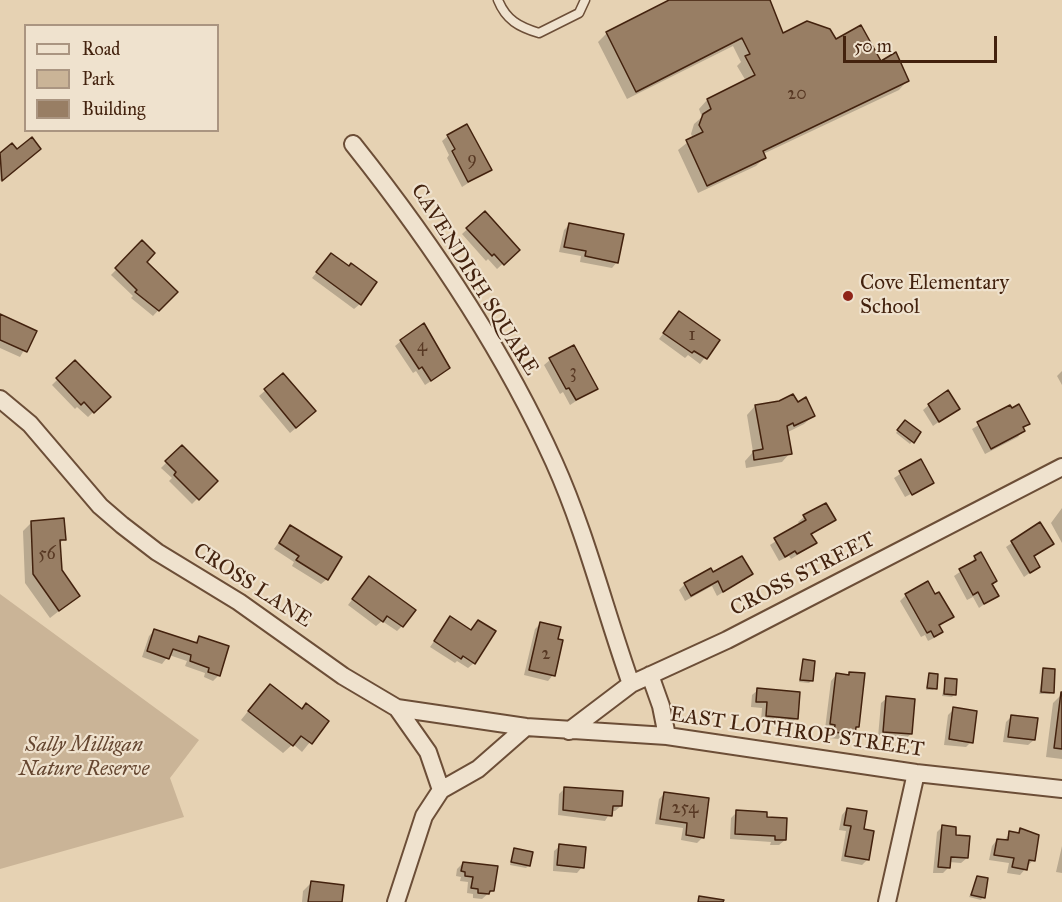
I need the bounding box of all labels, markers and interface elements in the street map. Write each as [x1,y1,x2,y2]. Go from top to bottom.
legend [24,24,219,132]
scale bar [846,24,1000,62]
text: 50 m [854,35,892,57]
text: Road [82,38,120,60]
text: Park [82,68,115,90]
house number: 20 [787,84,807,106]
text: Building [82,98,145,120]
house number: 9 [467,149,477,171]
street label: CAVENDISH SQUARE [405,180,543,380]
place label: Cove Elementary School [860,271,1009,321]
marker: Cove Elementary School [841,289,855,303]
house number: 1 [688,325,696,347]
house number: 4 [417,336,427,358]
house number: 3 [569,362,577,384]
street label: CROSS STREET [726,528,880,622]
street label: CROSS LANE [188,538,316,634]
house number: 56 [38,544,56,566]
house number: 2 [542,644,550,666]
street label: EAST LOTHROP STREET [668,703,926,763]
park label: Sally Milligan Nature Reserve [19,733,149,783]
house number: 254 [672,798,698,820]

